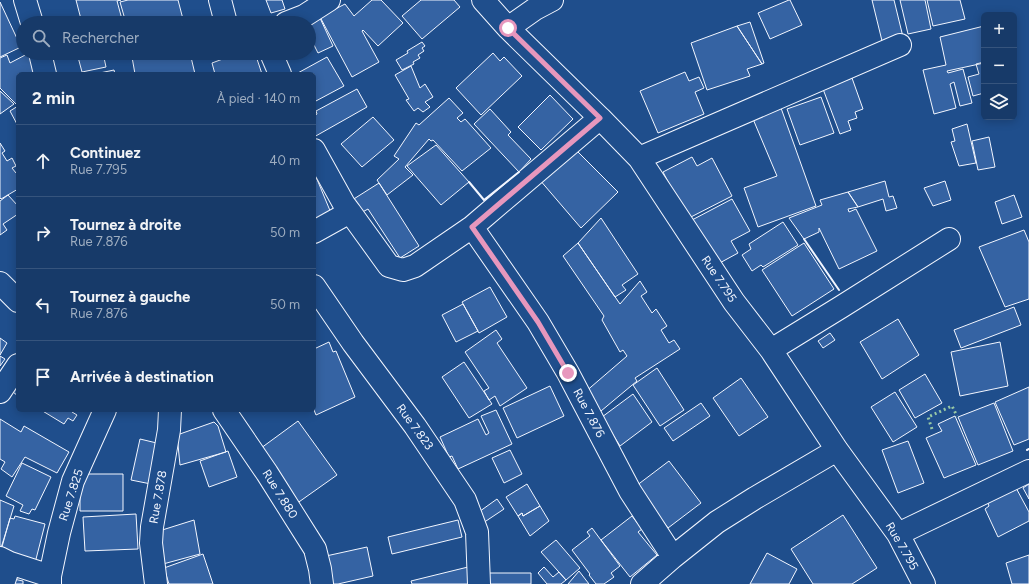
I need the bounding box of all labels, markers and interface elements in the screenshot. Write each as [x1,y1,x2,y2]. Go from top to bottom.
map controls [981,12,1017,120]
button: + [981,12,1017,48]
search box [16,16,316,60]
route start [499,19,517,37]
icon: search [30,27,52,49]
text: Rechercher [62,29,139,47]
button: − [981,48,1017,84]
button: layers [981,84,1017,120]
text: 2 min [32,88,75,108]
text: À pied · 140 m [217,91,300,106]
text: Continuez [70,144,141,162]
icon: ahead [32,150,54,172]
text: 40 m [269,153,300,168]
text: Rue 7.795 [70,162,127,177]
text: Tournez à droite [70,216,181,234]
icon: right [32,222,54,244]
text: 50 m [270,225,300,240]
text: Rue 7.876 [70,234,128,249]
street label: Rue 7.795 [698,253,740,305]
text: Tournez à gauche [70,288,190,306]
icon: left [32,294,54,316]
text: 50 m [270,297,300,312]
text: Rue 7.876 [70,306,128,321]
route end [559,364,577,382]
icon: arrive [32,366,54,388]
text: Arrivée à destination [70,368,214,386]
street label: Rue 7.876 [570,386,608,440]
street label: Rue 7.823 [394,401,436,453]
street label: Rue 7.825 [56,467,86,523]
street label: Rue 7.880 [259,467,301,521]
street label: Rue 7.878 [146,469,170,525]
street label: Rue 7.795 [883,520,921,572]

